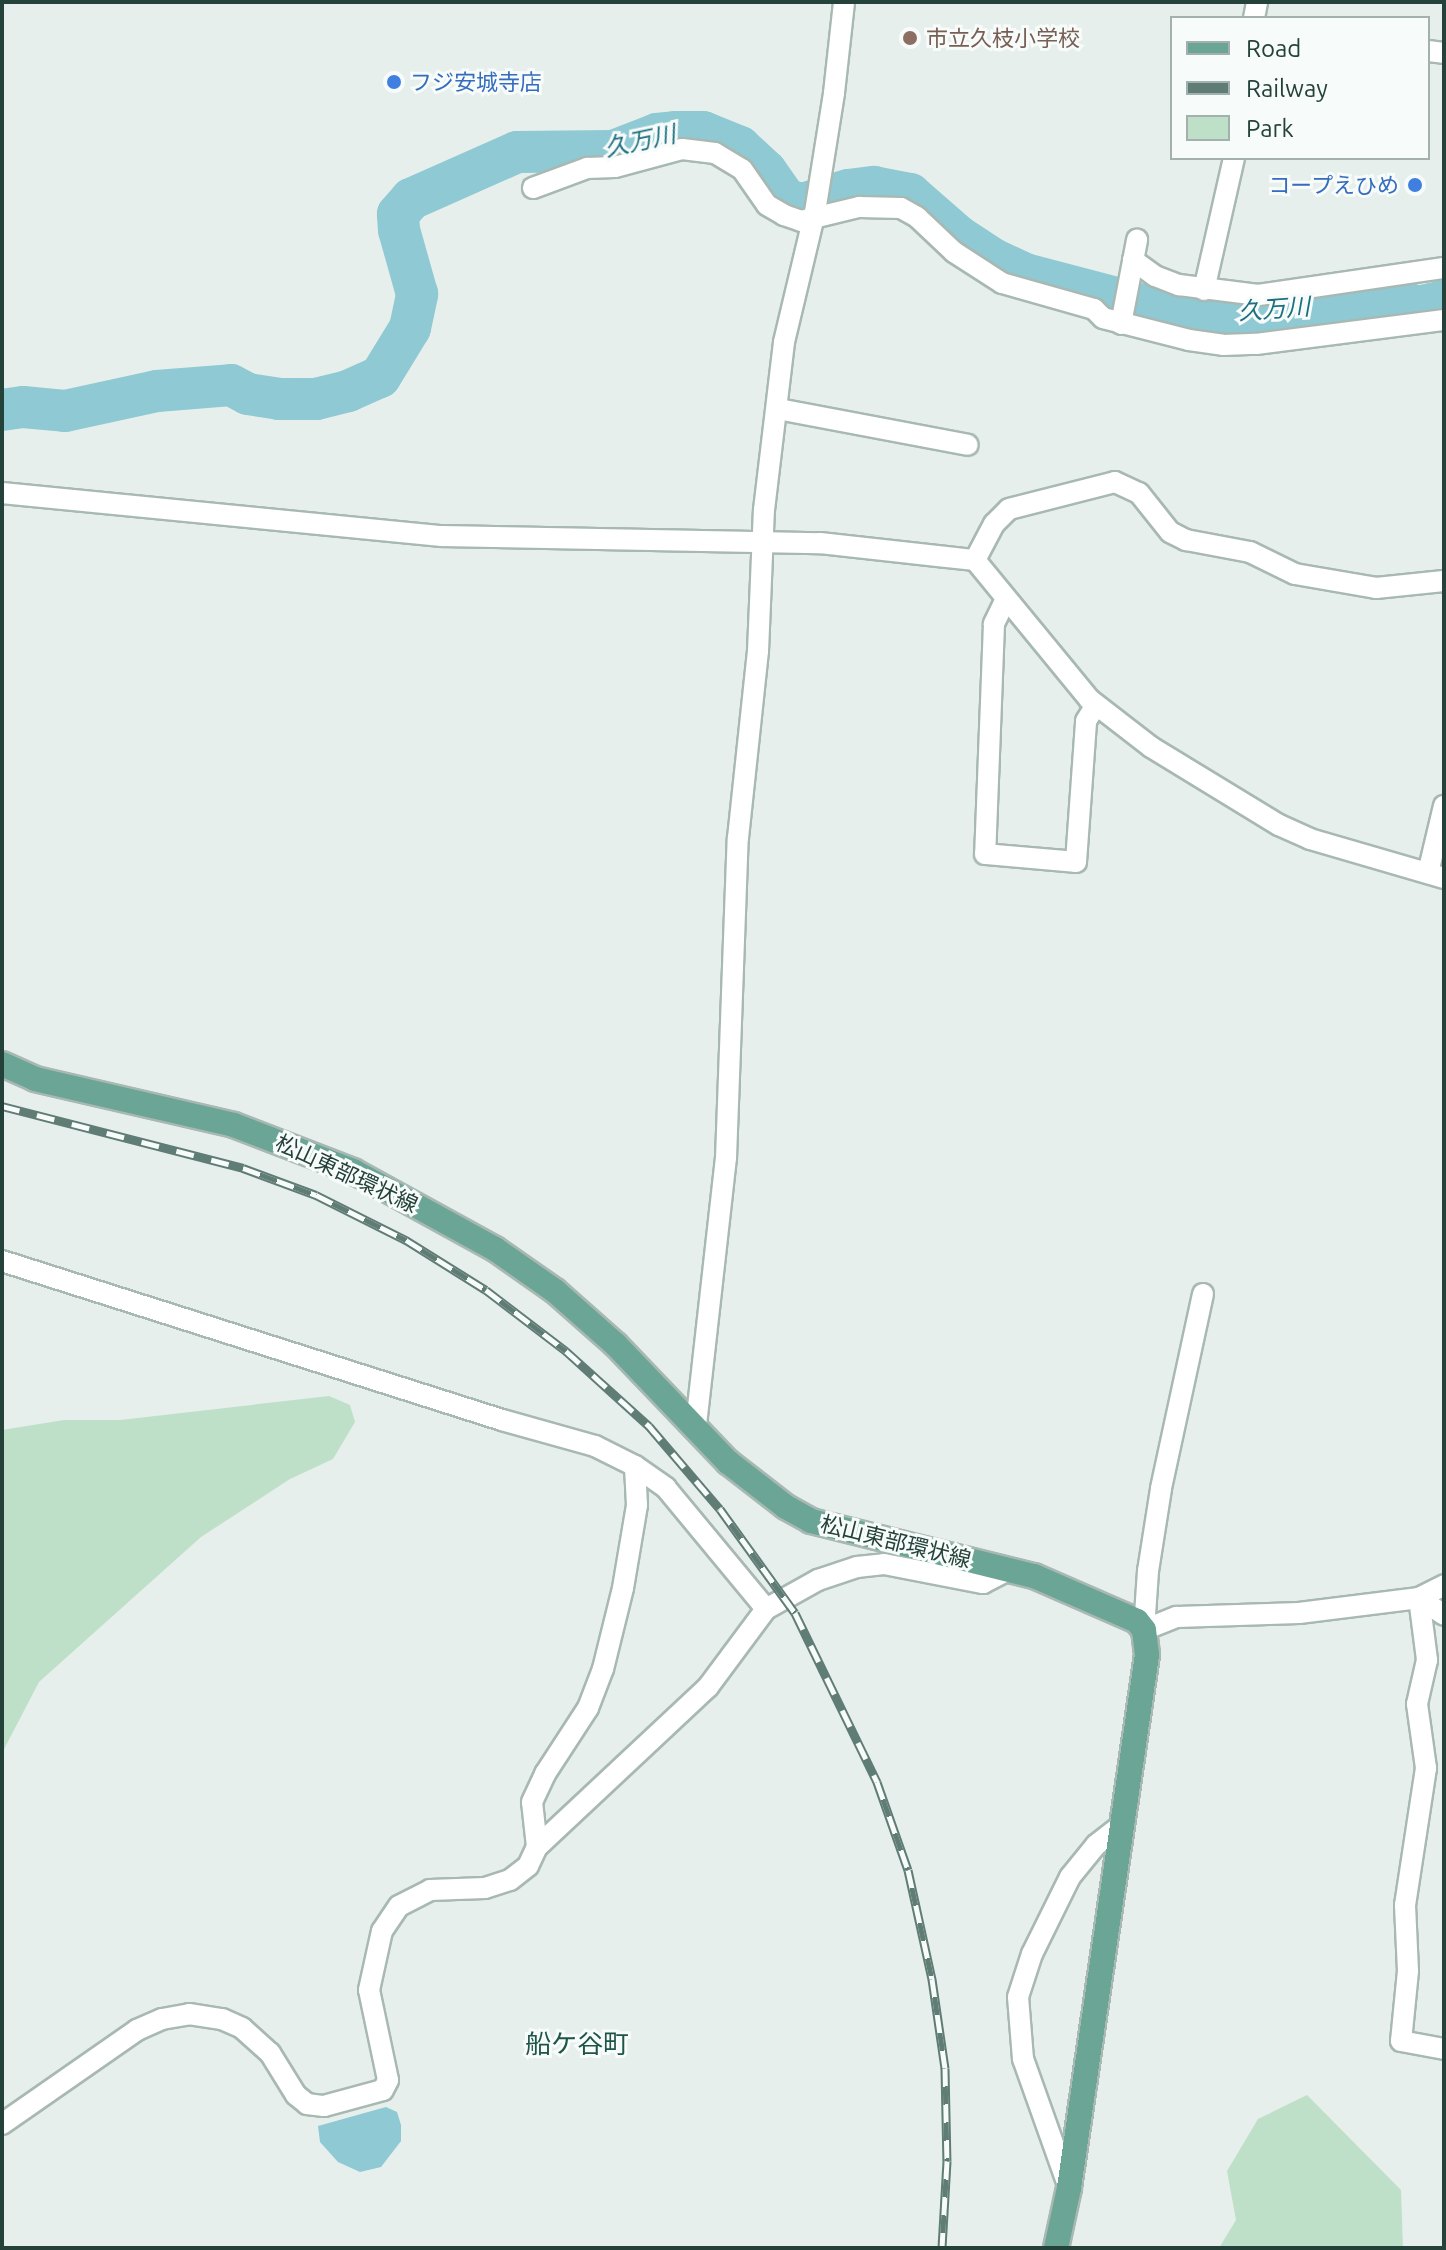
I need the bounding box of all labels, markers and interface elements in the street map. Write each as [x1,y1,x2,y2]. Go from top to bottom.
legend [1170,16,1430,160]
place label: 市立久枝小学校 [926,25,1080,51]
marker: 市立久枝小学校 [901,29,919,47]
text: Road [1246,35,1301,62]
place label: フジ安城寺店 [410,69,542,95]
marker: フジ安城寺店 [385,73,403,91]
text: Railway [1246,75,1328,102]
text: Park [1246,115,1294,142]
water label: 久万川 [602,119,678,163]
place label: コープえひめ [1267,172,1399,198]
marker: コープえひめ [1406,176,1424,194]
water label: 久万川 [1237,292,1311,326]
street label: 松山東部環状線 [272,1128,422,1218]
street label: 松山東部環状線 [818,1510,974,1572]
district label: 船ケ谷町 [525,2028,629,2060]

